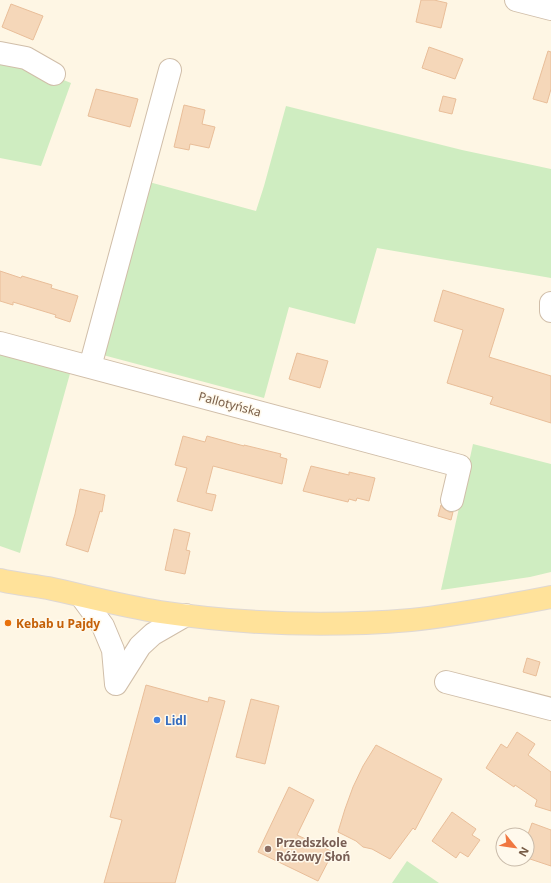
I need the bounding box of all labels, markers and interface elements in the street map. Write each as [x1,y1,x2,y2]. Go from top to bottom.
street label: Pallotyńska [197,387,263,421]
place label: Kebab u Pajdy [16,615,100,632]
marker: Kebab u Pajdy [3,618,13,628]
place label: Lidl [165,712,186,729]
marker: Lidl [152,715,162,725]
north arrow [495,827,535,867]
place label: Przedszkole Różowy Słoń [276,834,350,865]
marker: Przedszkole Różowy Słoń [263,844,273,854]
text: N [515,845,533,860]

